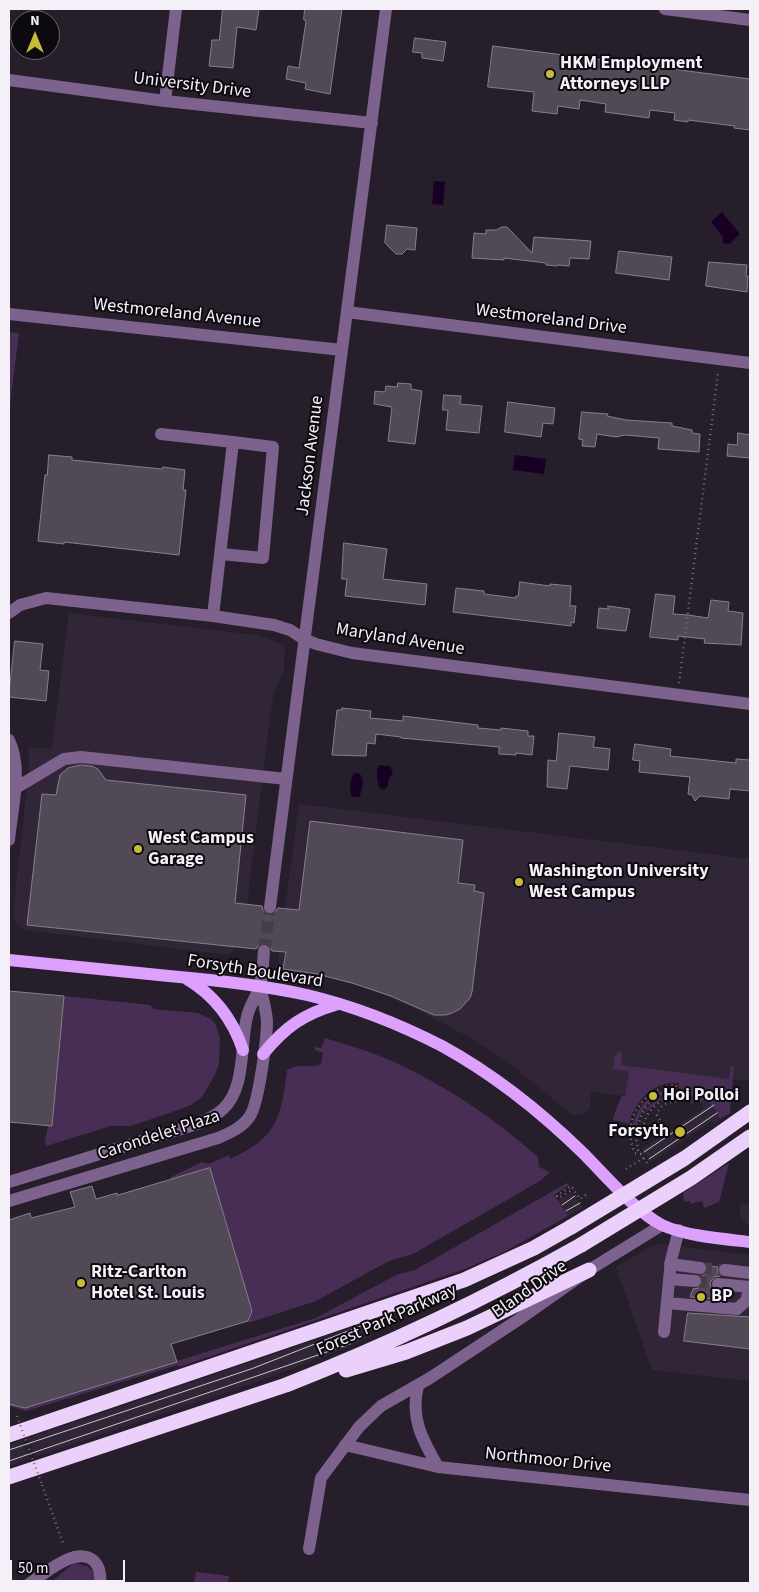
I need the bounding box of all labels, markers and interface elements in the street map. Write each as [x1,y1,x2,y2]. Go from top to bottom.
north arrow [10,10,60,60]
text: N [30,11,40,31]
place label: HKM Employment Attorneys LLP [560,53,702,96]
street label: University Drive [132,68,252,104]
marker: HKM Employment Attorneys LLP [544,68,556,80]
street label: Westmoreland Avenue [92,294,262,334]
street label: Westmoreland Drive [474,300,628,340]
street label: Jackson Avenue [293,395,329,517]
street label: Maryland Avenue [334,619,466,661]
place label: West Campus Garage [148,828,254,871]
marker: West Campus Garage [132,843,144,855]
place label: Washington University West Campus [529,861,709,904]
marker: Washington University West Campus [513,876,525,888]
street label: Forsyth Boulevard [186,951,324,993]
place label: Hoi Polloi [663,1085,739,1107]
marker: Hoi Polloi [647,1090,659,1102]
street label: Carondelet Plaza [95,1106,223,1166]
place label: Forsyth [608,1121,669,1143]
marker: Forsyth [673,1125,687,1139]
street label: Bland Drive [488,1256,572,1324]
place label: Ritz-Carlton Hotel St. Louis [91,1262,205,1304]
marker: Ritz-Carlton Hotel St. Louis [75,1277,87,1289]
street label: Forest Park Parkway [313,1280,461,1362]
place label: BP [711,1286,733,1308]
marker: BP [695,1291,707,1303]
street label: Northmoor Drive [484,1444,612,1478]
scale bar [12,1550,128,1582]
text: 50 m [18,1558,48,1579]

